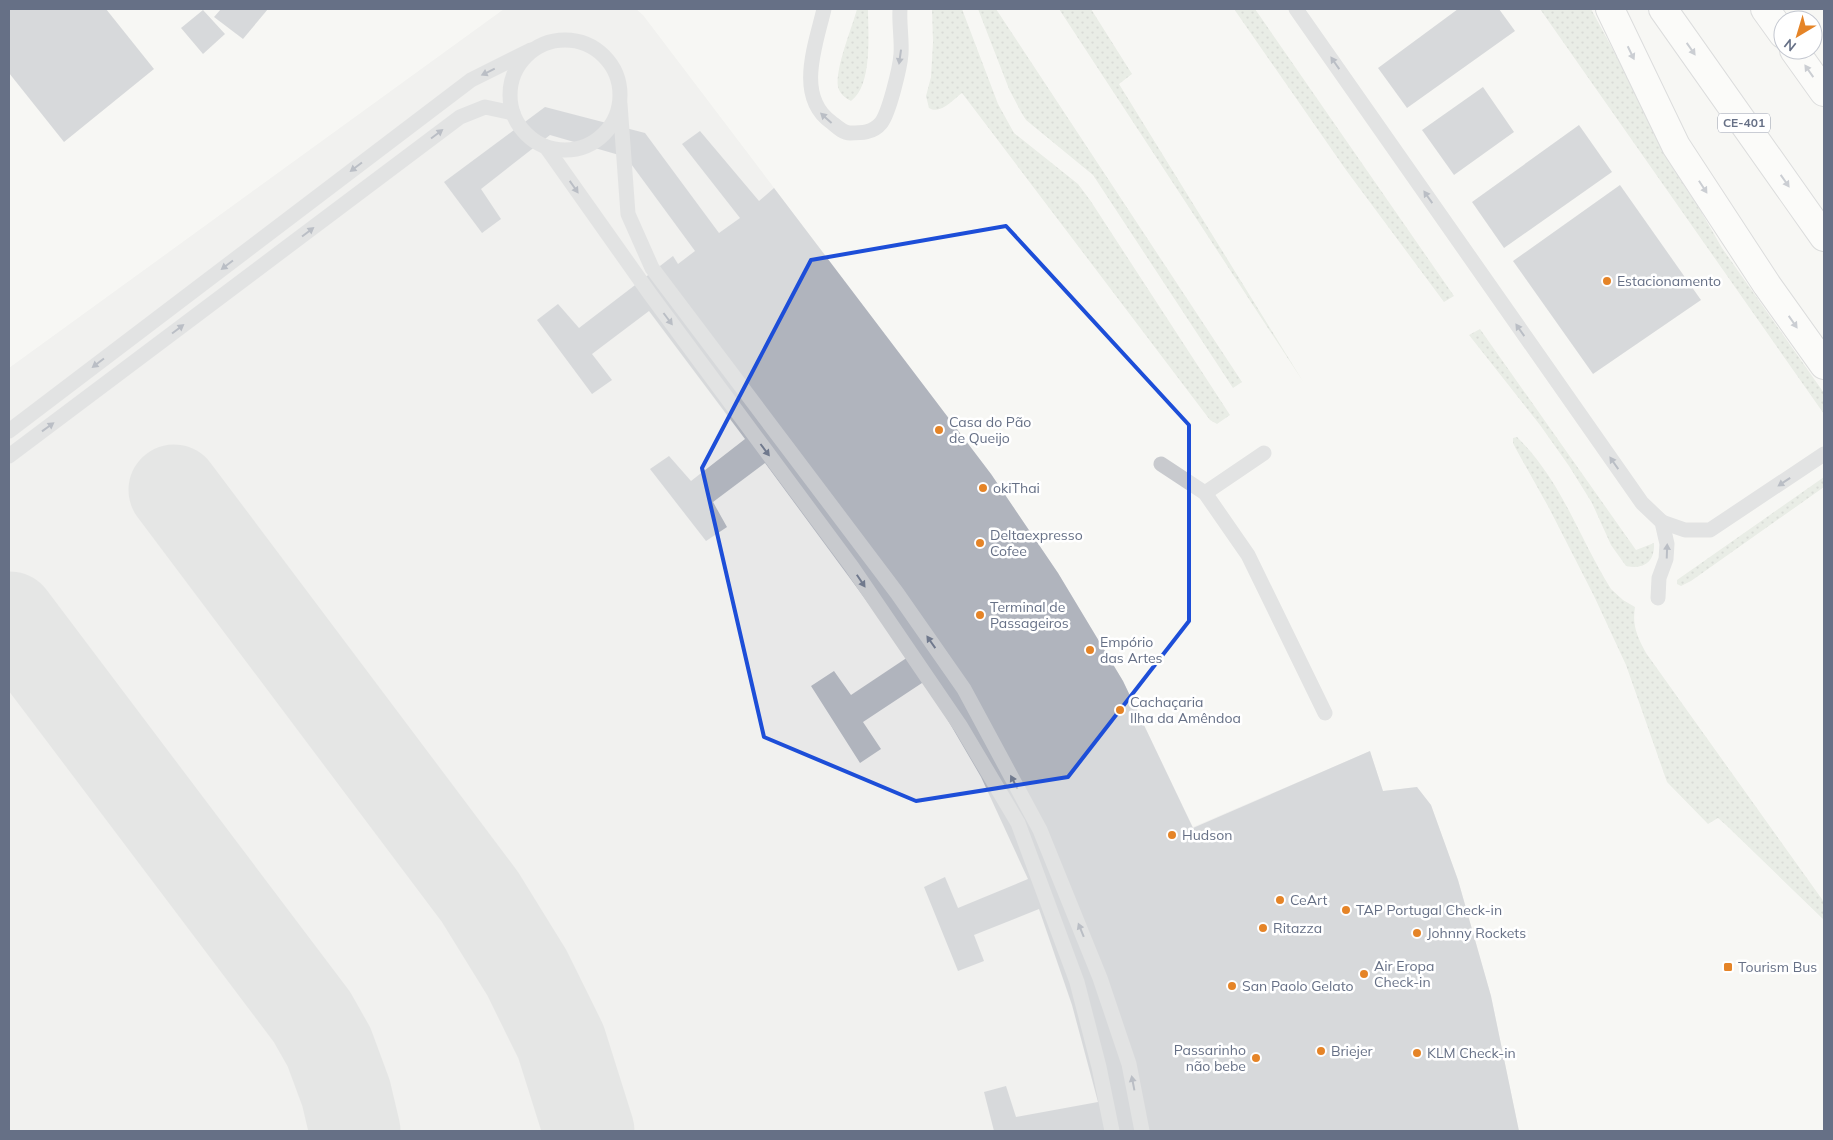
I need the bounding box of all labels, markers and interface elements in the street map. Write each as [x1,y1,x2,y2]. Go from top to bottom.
north arrow [1773,10,1823,60]
text: N [1780,35,1800,56]
one-way arrow [1686,42,1696,55]
one-way arrow [1628,46,1636,60]
one-way arrow [895,50,903,66]
one-way arrow [1330,57,1340,70]
one-way arrow [1804,64,1814,78]
one-way arrow [481,68,495,76]
one-way arrow [820,112,833,123]
road number: CE-401 [1718,114,1770,132]
one-way arrow [430,128,443,139]
one-way arrow [349,162,363,172]
one-way arrow [1780,174,1790,188]
one-way arrow [569,180,579,194]
one-way arrow [1698,180,1708,193]
one-way arrow [1423,190,1433,203]
one-way arrow [301,226,314,237]
one-way arrow [220,260,234,270]
place label: Estacionamento [1617,272,1721,290]
marker: Estacionamento [1601,275,1613,287]
one-way arrow [663,312,674,325]
one-way arrow [1788,315,1798,328]
one-way arrow [1515,323,1525,337]
one-way arrow [171,324,184,335]
one-way arrow [92,358,105,369]
place label: Casa do Pão de Queijo [949,413,1031,447]
one-way arrow [41,422,55,432]
marker: Casa do Pão de Queijo [933,424,945,436]
one-way arrow [760,443,770,457]
one-way arrow [1609,456,1619,470]
one-way arrow [1777,477,1791,487]
place label: okiThai [993,479,1040,497]
marker: okiThai [977,482,989,494]
place label: Deltaexpresso Cofee [990,526,1083,560]
marker: Deltaexpresso Cofee [974,537,986,549]
one-way arrow [1663,542,1671,558]
one-way arrow [856,574,866,587]
place label: Terminal de Passageiros [990,598,1069,632]
marker: Terminal de Passageiros [974,609,986,621]
place label: Empório das Artes [1100,633,1163,667]
one-way arrow [926,635,936,649]
marker: Empório das Artes [1084,644,1096,656]
place label: Cachaçaria Ilha da Amêndoa [1130,693,1241,727]
marker: Cachaçaria Ilha da Amêndoa [1114,704,1126,716]
one-way arrow [1010,775,1018,789]
place label: Hudson [1182,826,1232,844]
marker: Hudson [1166,829,1178,841]
place label: CeArt [1290,891,1327,909]
marker: CeArt [1274,894,1286,906]
place label: TAP Portugal Check-in [1356,901,1502,919]
marker: TAP Portugal Check-in [1340,904,1352,916]
place label: Ritazza [1273,919,1322,937]
marker: Ritazza [1257,922,1269,934]
one-way arrow [1076,923,1084,937]
place label: Johnny Rockets [1427,924,1526,942]
marker: Johnny Rockets [1411,927,1423,939]
place label: Air Eropa Check-in [1374,957,1434,991]
place label: Tourism Bus [1738,958,1817,976]
marker: Tourism Bus [1722,961,1734,973]
marker: Air Eropa Check-in [1358,968,1370,980]
place label: San Paolo Gelato [1242,977,1354,995]
marker: San Paolo Gelato [1226,980,1238,992]
place label: Passarinho não bebe [1174,1041,1246,1075]
place label: Briejer [1331,1042,1373,1060]
place label: KLM Check-in [1427,1044,1516,1062]
marker: Briejer [1315,1045,1327,1057]
marker: KLM Check-in [1411,1047,1423,1059]
marker: Passarinho não bebe [1250,1052,1262,1064]
one-way arrow [1128,1075,1136,1091]

